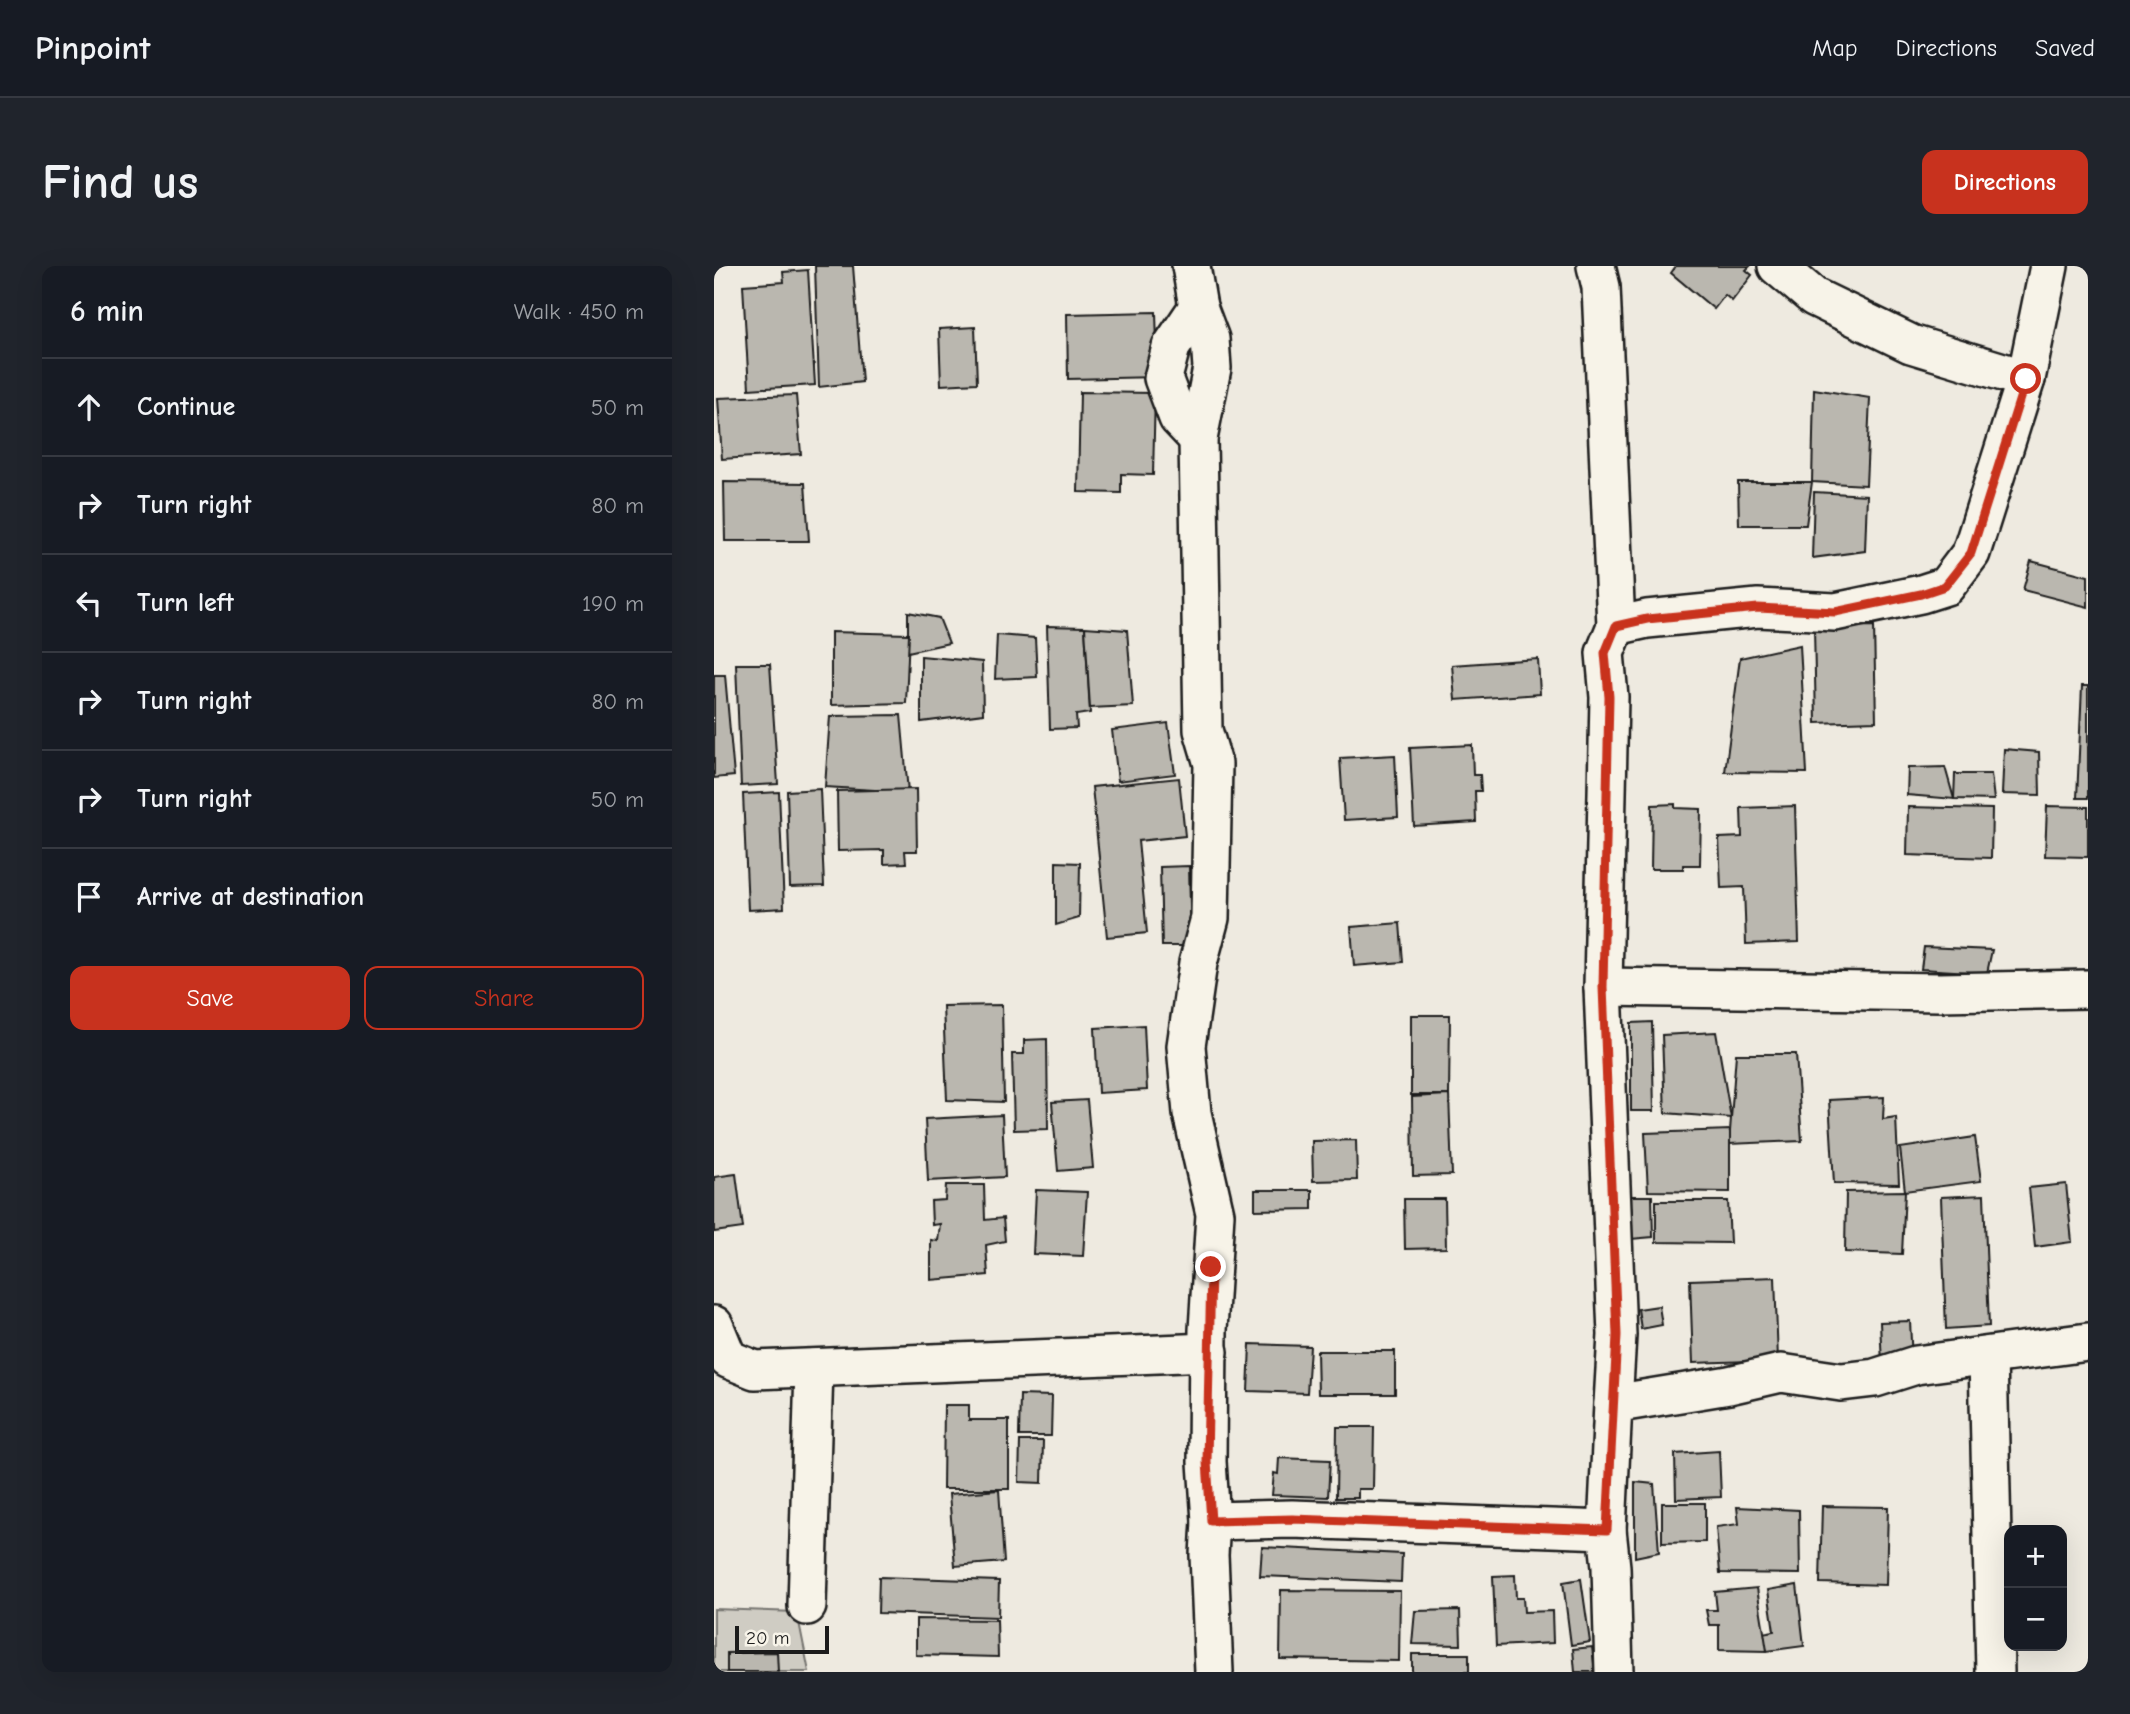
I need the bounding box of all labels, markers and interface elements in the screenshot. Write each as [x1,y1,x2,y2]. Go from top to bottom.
text: Pinpoint [35,29,150,67]
text: Map [1812,34,1858,62]
text: Directions [1896,34,1997,62]
text: Saved [2035,34,2095,62]
button: Directions [1922,150,2088,214]
text: Find us [42,154,198,210]
text: 6 min [70,294,144,329]
text: Walk · 450 m [514,298,644,325]
route start [2010,363,2041,394]
icon: ahead [70,388,108,426]
text: Continue [137,392,235,422]
text: 50 m [591,394,644,421]
icon: right [70,486,108,524]
text: Turn right [137,490,251,520]
text: 80 m [591,492,644,519]
icon: left [70,584,108,622]
text: Turn left [137,588,234,618]
text: 190 m [582,590,644,617]
icon: right [70,682,108,720]
text: Turn right [137,686,251,716]
text: 80 m [591,688,644,715]
icon: right [70,780,108,818]
text: Turn right [137,784,251,814]
text: 50 m [591,786,644,813]
icon: arrive [70,878,108,916]
text: Arrive at destination [137,882,364,912]
button: Save [70,966,350,1030]
button: Share [364,966,644,1030]
route end [1195,1251,1226,1282]
map controls [2004,1525,2067,1651]
button: + [2004,1525,2067,1588]
button: − [2004,1588,2067,1651]
scale bar [735,1623,830,1655]
text: 20 m [746,1627,790,1649]

